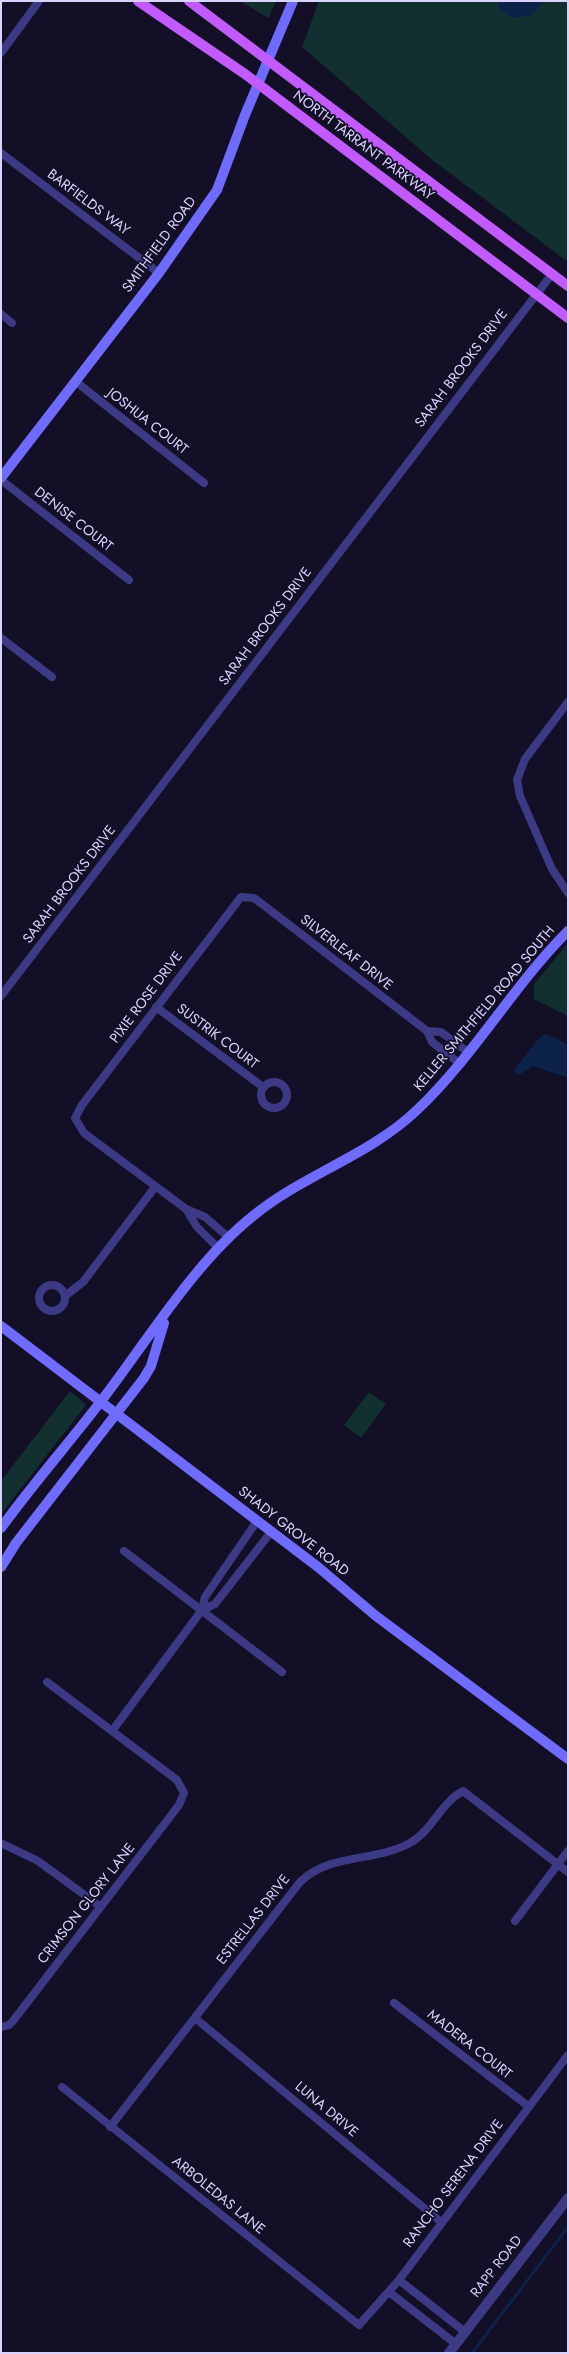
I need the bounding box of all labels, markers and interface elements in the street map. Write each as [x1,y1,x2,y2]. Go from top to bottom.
street label: NORTH TARRANT PARKWAY [289,88,437,204]
street label: BARFIELDS WAY [43,166,133,240]
street label: SMITHFIELD ROAD [120,194,200,296]
street label: SARAH BROOKS DRIVE [412,307,512,431]
street label: JOSHUA COURT [103,385,191,459]
street label: DENISE COURT [30,484,116,556]
street label: SARAH BROOKS DRIVE [216,565,316,689]
street label: SARAH BROOKS DRIVE [20,823,120,947]
street label: SILVERLEAF DRIVE [296,912,396,994]
street label: KELLER SMITHFIELD ROAD SOUTH [411,923,559,1095]
street label: PIXIE ROSE DRIVE [107,949,187,1047]
street label: SUSTRIK COURT [173,1001,261,1073]
street label: SHADY GROVE ROAD [234,1484,352,1580]
street label: CRIMSON GLORY LANE [35,1840,139,1968]
street label: ESTRELLAS DRIVE [214,1872,294,1968]
street label: MADERA COURT [423,2007,515,2083]
street label: LUNA DRIVE [291,2079,361,2141]
street label: RANCHO SERENA DRIVE [400,2117,508,2251]
street label: ARBOLEDAS LANE [168,2153,268,2239]
street label: RAPP ROAD [468,2233,526,2301]

